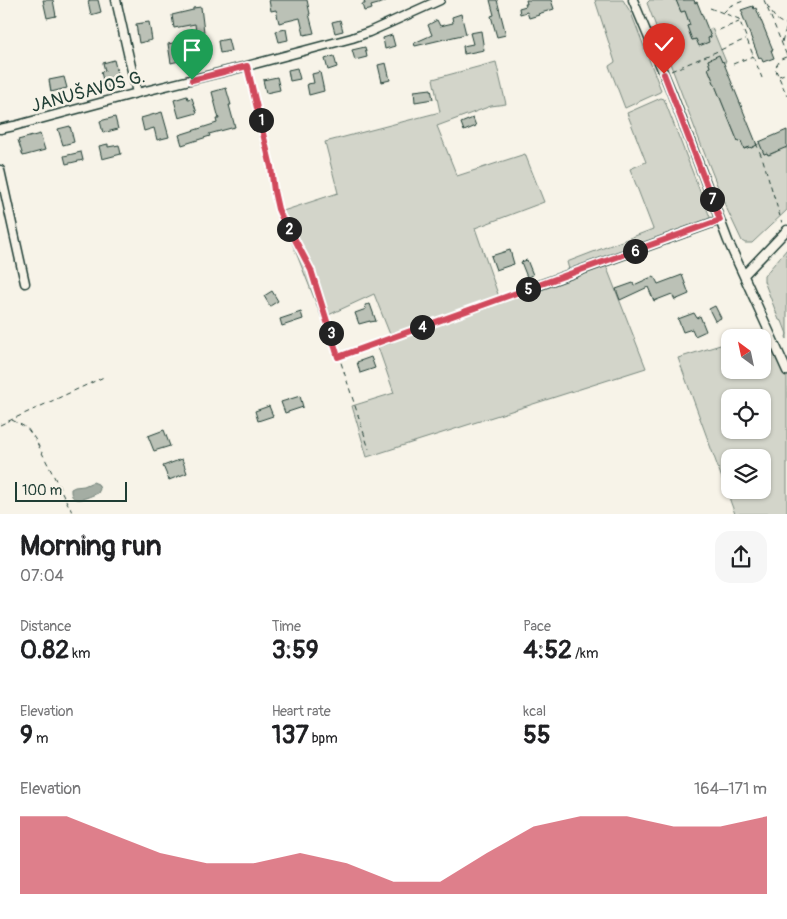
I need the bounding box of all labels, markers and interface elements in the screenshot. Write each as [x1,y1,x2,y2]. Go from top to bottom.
pin [643,23,685,74]
pin [171,29,213,80]
icon: check [650,30,678,58]
icon: arrive [178,36,206,64]
street label: JANUŠAVOS G. [28,64,148,118]
pin: 1 [248,108,274,132]
text: 1 [259,112,264,129]
pin: 7 [700,186,724,212]
text: 7 [709,191,716,208]
pin: 2 [276,216,302,242]
text: 2 [286,221,293,238]
pin: 6 [622,238,648,264]
text: 6 [631,243,640,260]
pin: 5 [516,276,540,302]
text: 5 [525,281,532,298]
pin: 4 [410,314,434,340]
text: 4 [418,319,427,336]
pin: 3 [318,320,344,346]
text: 3 [328,325,335,342]
north arrow [721,329,771,379]
map controls [721,329,771,499]
button: locate [721,389,771,439]
button: layers [721,449,771,499]
scale bar [15,479,128,502]
text: 100 m [22,482,62,499]
text: Morning run [20,529,162,564]
button: share [715,531,767,583]
text: 07:04 [20,566,64,586]
text: Distance [20,618,71,635]
text: Time [272,618,301,635]
text: Pace [523,618,551,635]
text: 0.82 [20,635,69,666]
text: 3:59 [272,635,319,666]
text: 4:52 [523,635,572,666]
text: km [69,645,90,662]
text: /km [572,645,598,662]
text: Elevation [20,703,73,720]
text: Heart rate [272,703,331,720]
text: kcal [523,703,546,720]
text: 9 [20,720,33,751]
text: 137 [272,720,309,751]
text: 55 [523,720,550,751]
text: m [33,730,48,747]
text: bpm [309,730,338,747]
text: Elevation [20,779,81,799]
text: 164–171 m [694,779,767,799]

